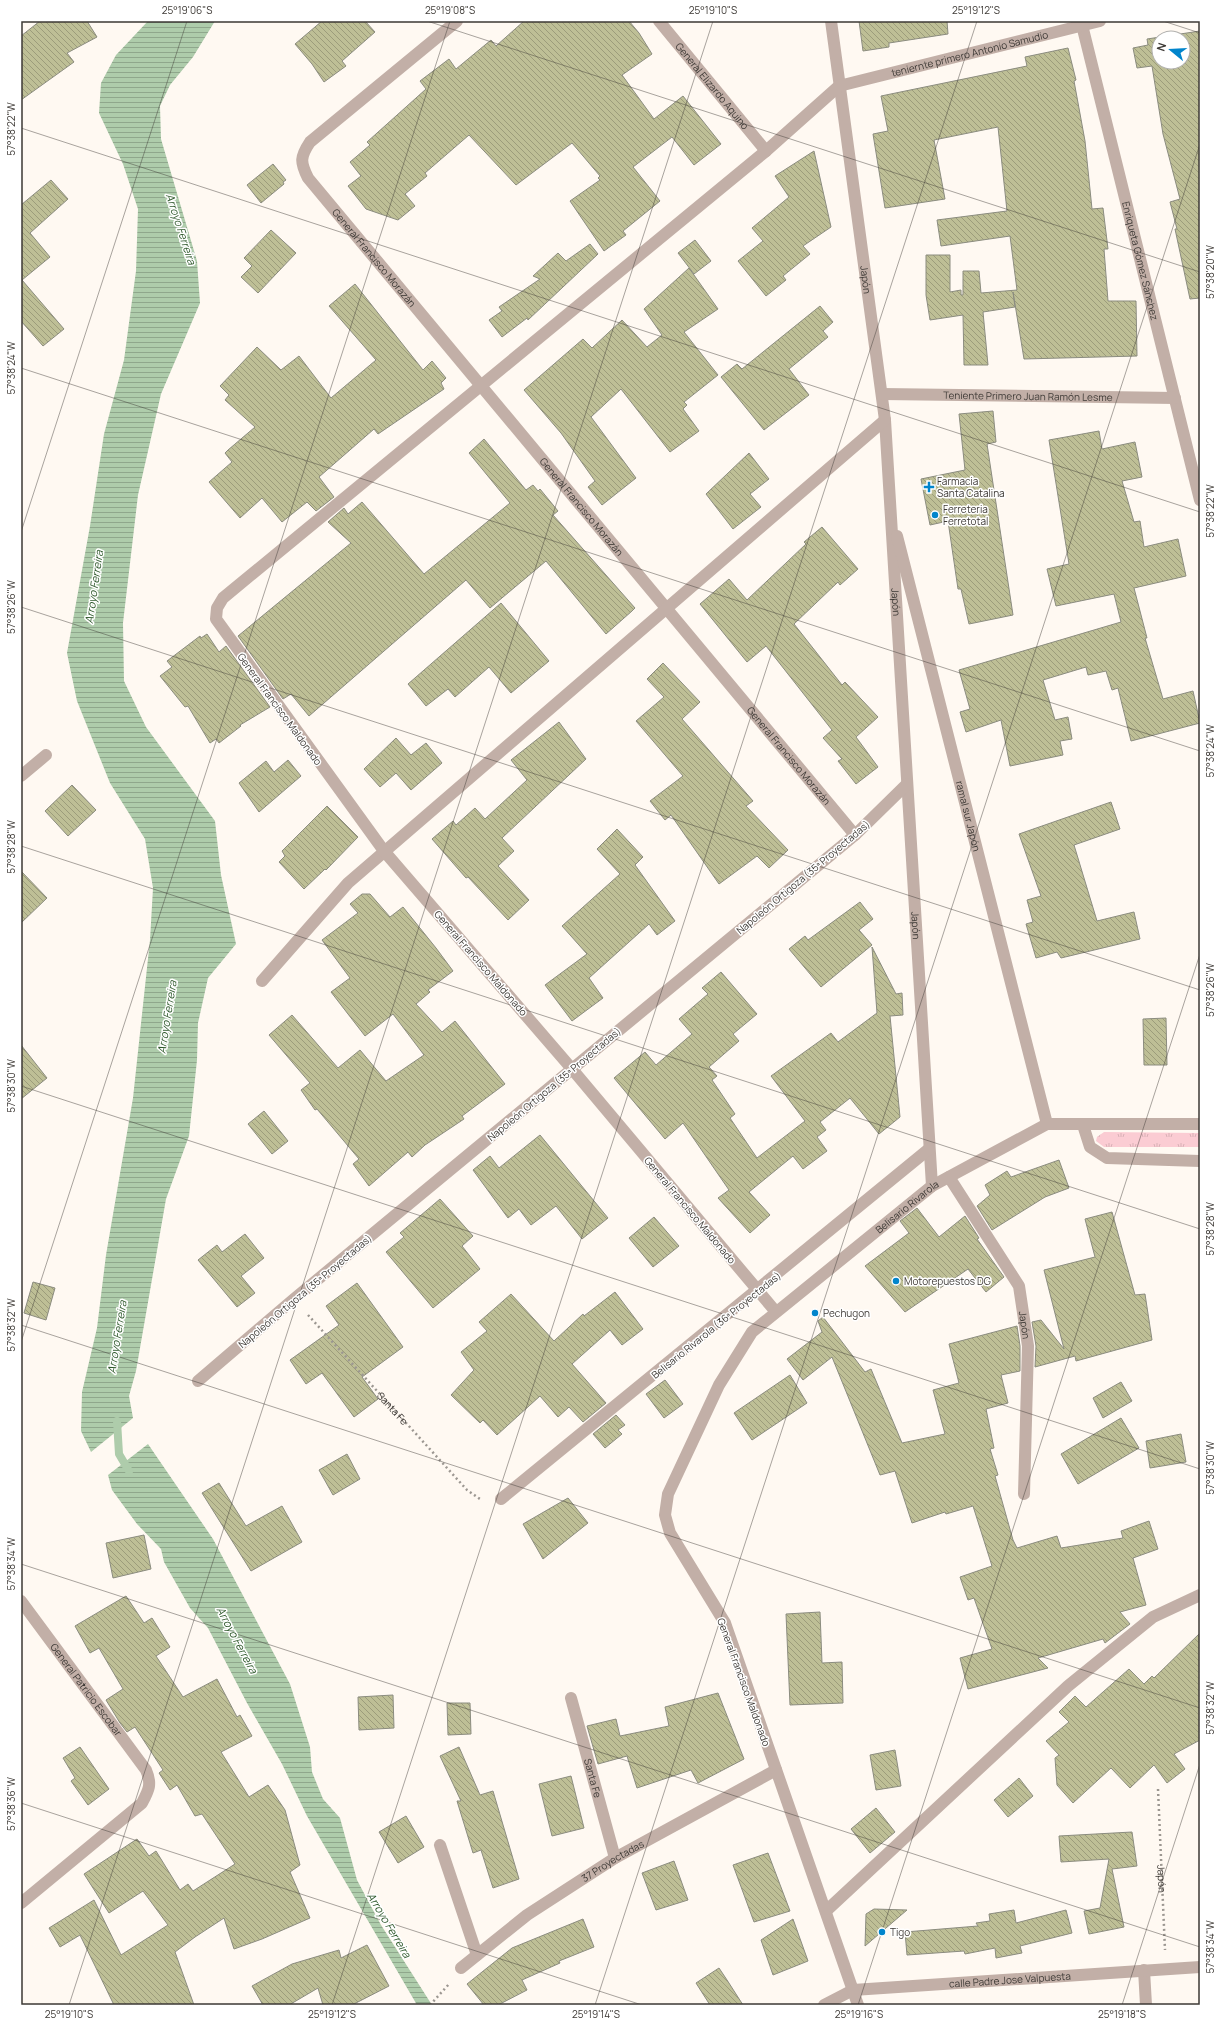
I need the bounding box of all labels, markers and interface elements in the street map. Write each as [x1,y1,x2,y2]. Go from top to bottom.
text: 25°19'06"S [162,3,212,17]
text: 25°19'08"S [425,3,475,17]
text: 25°19'10"S [689,3,737,17]
text: 25°19'12"S [952,3,1000,17]
street label: teniernte primero Antonio Samudio [890,27,1050,80]
north arrow [1151,30,1191,70]
street label: General Elizardo Aquino [672,39,752,132]
text: N [1153,41,1169,53]
text: 57°38'22"W [4,102,18,156]
water label: Arroyo Ferreira [163,191,200,267]
street label: Enriqueta Gómez Sánchez [1119,200,1162,322]
street label: General Francisco Morazán [329,206,419,310]
text: 57°38'20"W [1203,244,1217,299]
street label: Japón [857,265,875,295]
text: 57°38'24"W [4,341,18,395]
street label: Teniente Primero Juan Ramón Lesme [943,388,1113,404]
street label: General Francisco Morazán [537,455,627,559]
place label: Farmacia Santa Catalina [937,474,1005,500]
marker: Farmacia Santa Catalina [924,482,934,492]
text: 57°38'22"W [1203,484,1217,538]
place label: Ferreteria Ferretotal [943,502,988,528]
marker: Ferreteria Ferretotal [930,510,940,520]
water label: Arroyo Ferreira [81,548,106,625]
text: 57°38'26"W [4,579,18,634]
street label: Japón [888,588,904,616]
street label: General Francisco Maldonado [235,650,326,768]
street label: General Francisco Morazán [744,704,834,808]
text: 57°38'24"W [1203,724,1217,778]
street label: ramal sur Japón [953,779,984,853]
street label: Napoleón Ortigoza (35ª Proyectadas) [733,817,873,937]
text: 57°38'28"W [4,820,18,874]
street label: General Francisco Maldonado [431,907,531,1019]
street label: Japón [908,911,924,940]
text: 57°38'26"W [1203,962,1217,1017]
water label: Arroyo Ferreira [153,978,180,1055]
street label: Napoleón Ortigoza (35ª Proyectadas) [484,1024,624,1144]
text: 57°38'30"W [4,1059,18,1113]
street label: General Francisco Maldonado [641,1154,739,1266]
street label: Belisario Rivarola [872,1177,941,1236]
text: 57°38'28"W [1203,1202,1217,1256]
street label: Napoleón Ortigoza (35ª Proyectadas) [235,1231,375,1351]
street label: Belisario Rivarola (36ª Proyectadas) [648,1268,784,1382]
place label: Motorepuestos DG [904,1274,991,1288]
marker: Motorepuestos DG [891,1276,901,1286]
text: 57°38'32"W [4,1298,18,1352]
water label: Arroyo Ferreira [103,1298,130,1375]
place label: Pechugon [823,1306,870,1320]
marker: Pechugon [810,1308,820,1318]
street label: Japón [1016,1310,1034,1340]
street label: Santa Fe [374,1389,411,1428]
text: 57°38'30"W [1203,1441,1217,1495]
text: 57°38'34"W [4,1537,18,1591]
water label: Arroyo Ferreira [213,1604,262,1677]
street label: General Francisco Maldonado [714,1616,774,1748]
street label: General Patricio Escobar [47,1640,126,1739]
text: 57°38'32"W [1203,1681,1217,1735]
street label: Santa Fe [581,1757,605,1799]
text: 57°38'36"W [4,1776,18,1831]
street label: 37 Proyectadas [579,1837,646,1885]
street label: Japón [1154,1865,1170,1893]
water label: Arroyo Ferreira [364,1889,415,1961]
text: 57°38'34"W [1203,1920,1217,1974]
place label: Tigo [890,1925,910,1939]
marker: Tigo [877,1927,887,1937]
street label: calle Padre Jose Valpuesta [949,1969,1071,1991]
text: 25°19'10"S [45,2007,93,2021]
text: 25°19'12"S [308,2007,356,2021]
text: 25°19'14"S [572,2007,620,2021]
text: 25°19'16"S [835,2007,883,2021]
text: 25°19'18"S [1098,2007,1146,2021]

